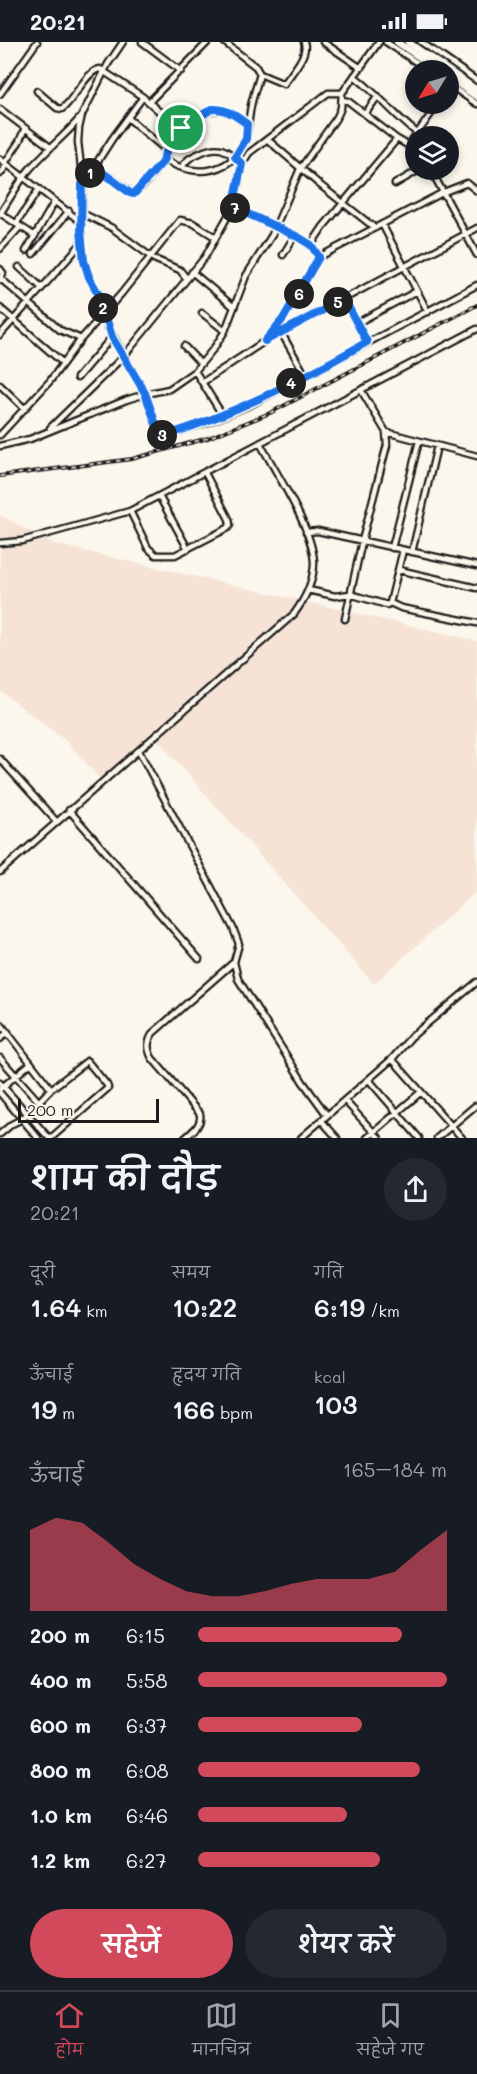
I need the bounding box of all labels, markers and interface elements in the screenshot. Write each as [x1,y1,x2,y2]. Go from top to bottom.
text: 20:21 [30,7,85,36]
north arrow [405,60,459,114]
map controls [405,60,459,180]
pin [155,102,206,153]
icon: arrive [164,111,197,144]
button: layers [405,126,459,180]
pin: 1 [75,158,105,188]
text: 1 [86,162,94,183]
pin: 7 [220,193,250,223]
text: 7 [231,197,239,218]
pin: 6 [284,279,314,309]
text: 6 [294,283,304,304]
pin: 5 [323,287,353,317]
text: 5 [333,291,343,312]
pin: 2 [88,293,118,323]
text: 2 [99,297,107,318]
pin: 4 [276,368,306,398]
text: 4 [286,372,296,393]
pin: 3 [147,420,177,450]
text: 3 [157,424,167,445]
scale bar [18,1096,159,1124]
text: 200 m [27,1099,74,1120]
text: शाम की दौड़ [30,1155,219,1198]
button: share [384,1158,447,1221]
text: 20:21 [30,1199,80,1225]
text: दूरी [30,1261,55,1282]
text: समय [172,1261,210,1282]
text: गति [314,1261,343,1282]
text: 1.64 [30,1290,81,1324]
text: 10:22 [172,1290,237,1324]
text: 6:19 [314,1290,365,1324]
text: km [81,1300,108,1321]
text: /km [365,1300,400,1321]
text: ऊँचाई [30,1363,73,1384]
text: हृदय गति [172,1363,241,1384]
text: kcal [314,1366,346,1387]
text: 103 [314,1387,358,1421]
text: 19 [30,1392,57,1426]
text: 166 [172,1392,215,1426]
text: m [57,1402,75,1423]
text: bpm [215,1402,253,1423]
text: 165–184 m [343,1456,447,1482]
text: ऊँचाई [30,1461,84,1487]
text: 200 m [30,1622,90,1648]
text: 6:15 [126,1622,165,1648]
text: 400 m [30,1667,91,1693]
text: 5:58 [126,1667,168,1693]
text: 600 m [30,1712,91,1738]
text: 6:37 [126,1712,167,1738]
text: 800 m [30,1757,91,1783]
text: 6:08 [126,1757,169,1783]
text: 1.0 km [30,1802,92,1828]
text: 6:46 [126,1802,168,1828]
text: 1.2 km [30,1847,90,1873]
text: 6:27 [126,1847,167,1873]
button: सहेजें [30,1909,233,1978]
button: शेयर करें [245,1909,447,1978]
tab: होम [53,1999,86,2067]
tab: मानचित्र [192,1999,251,2067]
tab: सहेजे गए [357,1999,424,2067]

